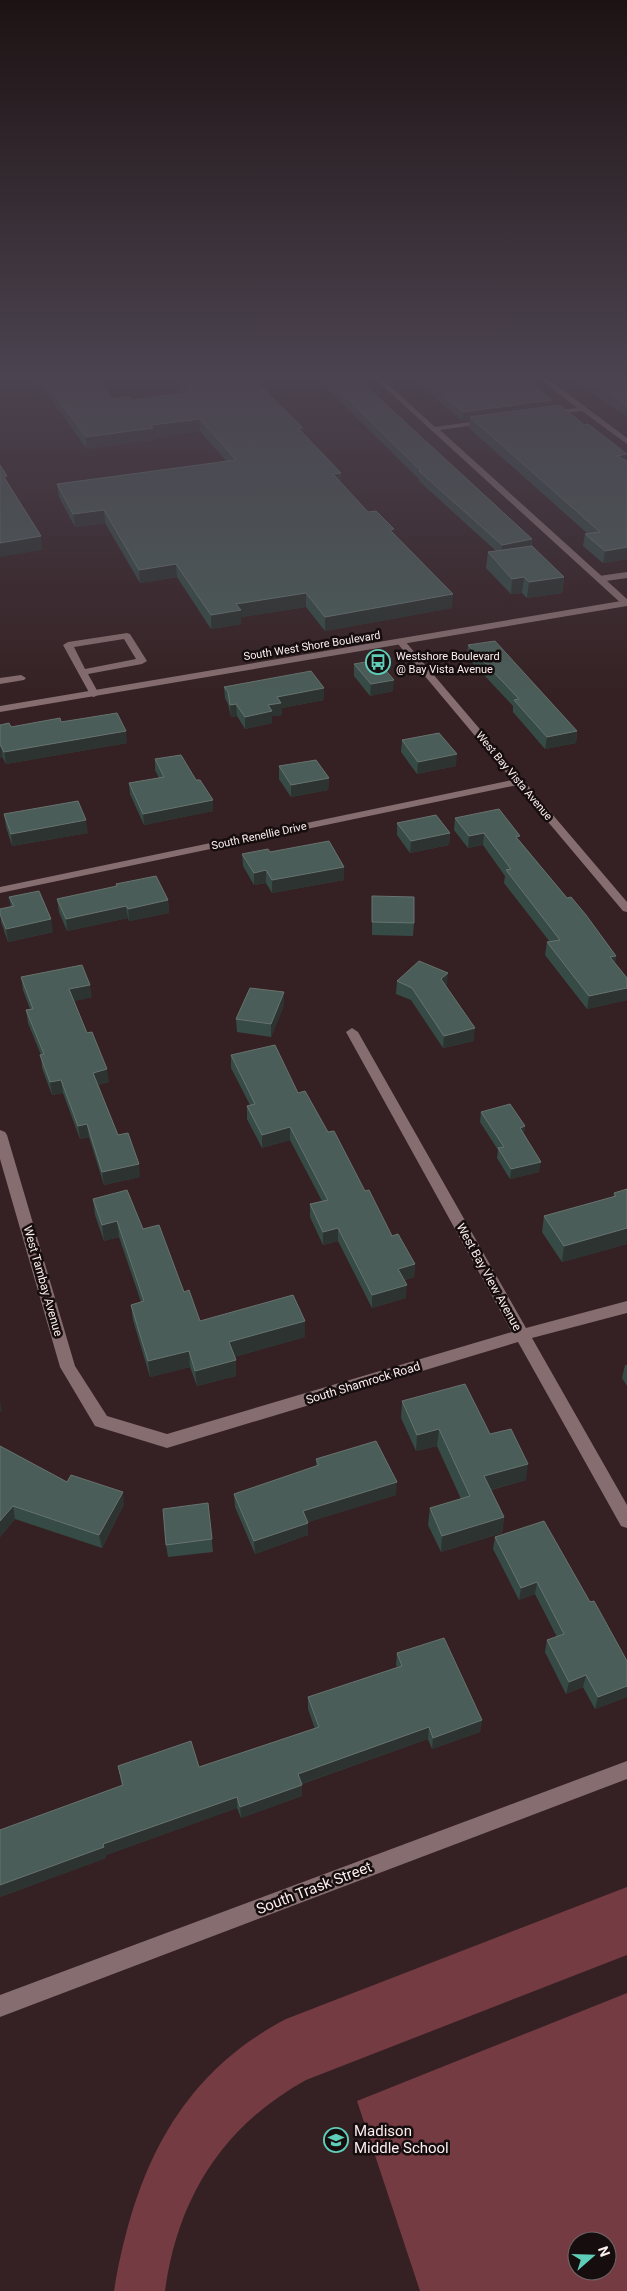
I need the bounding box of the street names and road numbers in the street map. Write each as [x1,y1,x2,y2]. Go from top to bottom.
street label: South West Shore Boulevard [243,629,381,663]
street label: West Bay Vista Avenue [473,729,555,823]
street label: South Renellie Drive [210,820,308,852]
street label: West Bay View Avenue [454,1221,524,1333]
street label: West Tambay Avenue [21,1224,65,1338]
street label: South Shamrock Road [304,1359,422,1407]
street label: South Trask Street [254,1858,374,1918]

